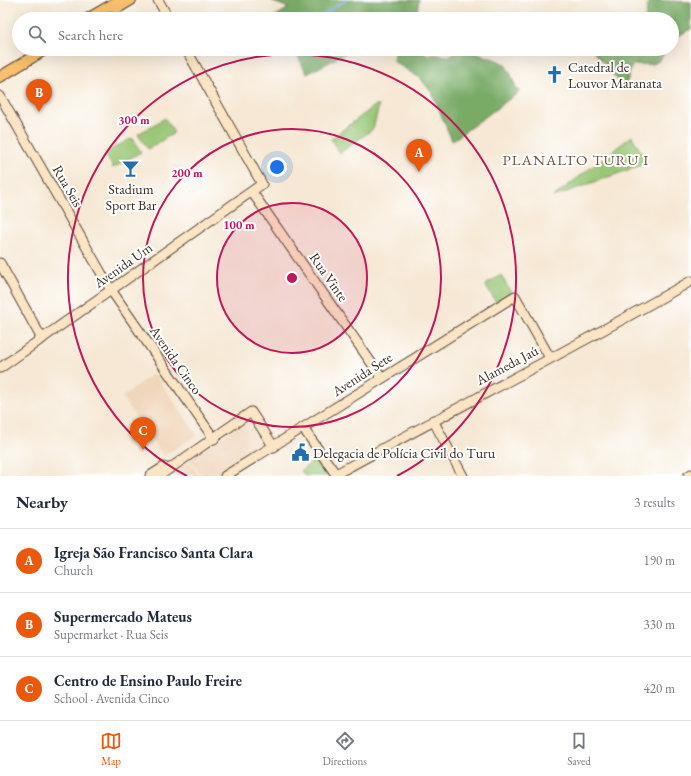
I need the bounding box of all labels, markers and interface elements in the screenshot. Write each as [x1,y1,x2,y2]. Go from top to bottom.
search box [12,12,679,56]
icon: search [26,23,48,45]
text: Search here [58,25,123,44]
place label: Catedral de Louvor Maranata [568,58,662,92]
church icon: Catedral de Louvor Maranata [545,65,565,85]
pin: B [26,79,52,112]
text: 300 m [118,112,150,128]
pin: A [406,139,432,172]
district label: PLANALTO TURU I [503,150,649,169]
your location [267,157,287,177]
bar icon: Stadium Sport Bar [121,159,141,179]
street label: Rua Seis [49,162,87,211]
text: 200 m [171,165,203,181]
place label: Stadium Sport Bar [105,180,157,214]
text: 100 m [223,217,255,233]
street label: Avenida Um [89,238,156,292]
street label: Rua Vinte [306,249,353,305]
centre of rings [285,271,299,285]
street label: Avenida Cinco [145,322,206,398]
street label: Alameda Jaú [472,341,542,389]
street label: Avenida Sete [328,348,396,401]
pin: C [130,417,156,450]
public building icon: Delegacia de Polícia Civil do Turu [290,443,310,463]
place label: Delegacia de Polícia Civil do Turu [313,444,496,462]
text: Nearby [16,491,68,513]
text: 3 results [634,494,675,511]
text: Igreja São Francisco Santa Clara [54,543,253,562]
text: A [24,552,34,569]
text: 190 m [644,552,675,569]
text: Church [54,562,93,579]
text: Supermercado Mateus [54,607,192,626]
text: B [25,616,33,633]
text: 330 m [644,616,675,633]
text: Supermarket · Rua Seis [54,626,168,643]
text: Centro de Ensino Paulo Freire [54,671,242,690]
text: C [24,680,34,697]
text: 420 m [644,680,675,697]
text: School · Avenida Cinco [54,690,169,707]
tab: Map [100,730,122,768]
tab: Directions [323,730,367,768]
tab: Saved [567,730,591,768]

